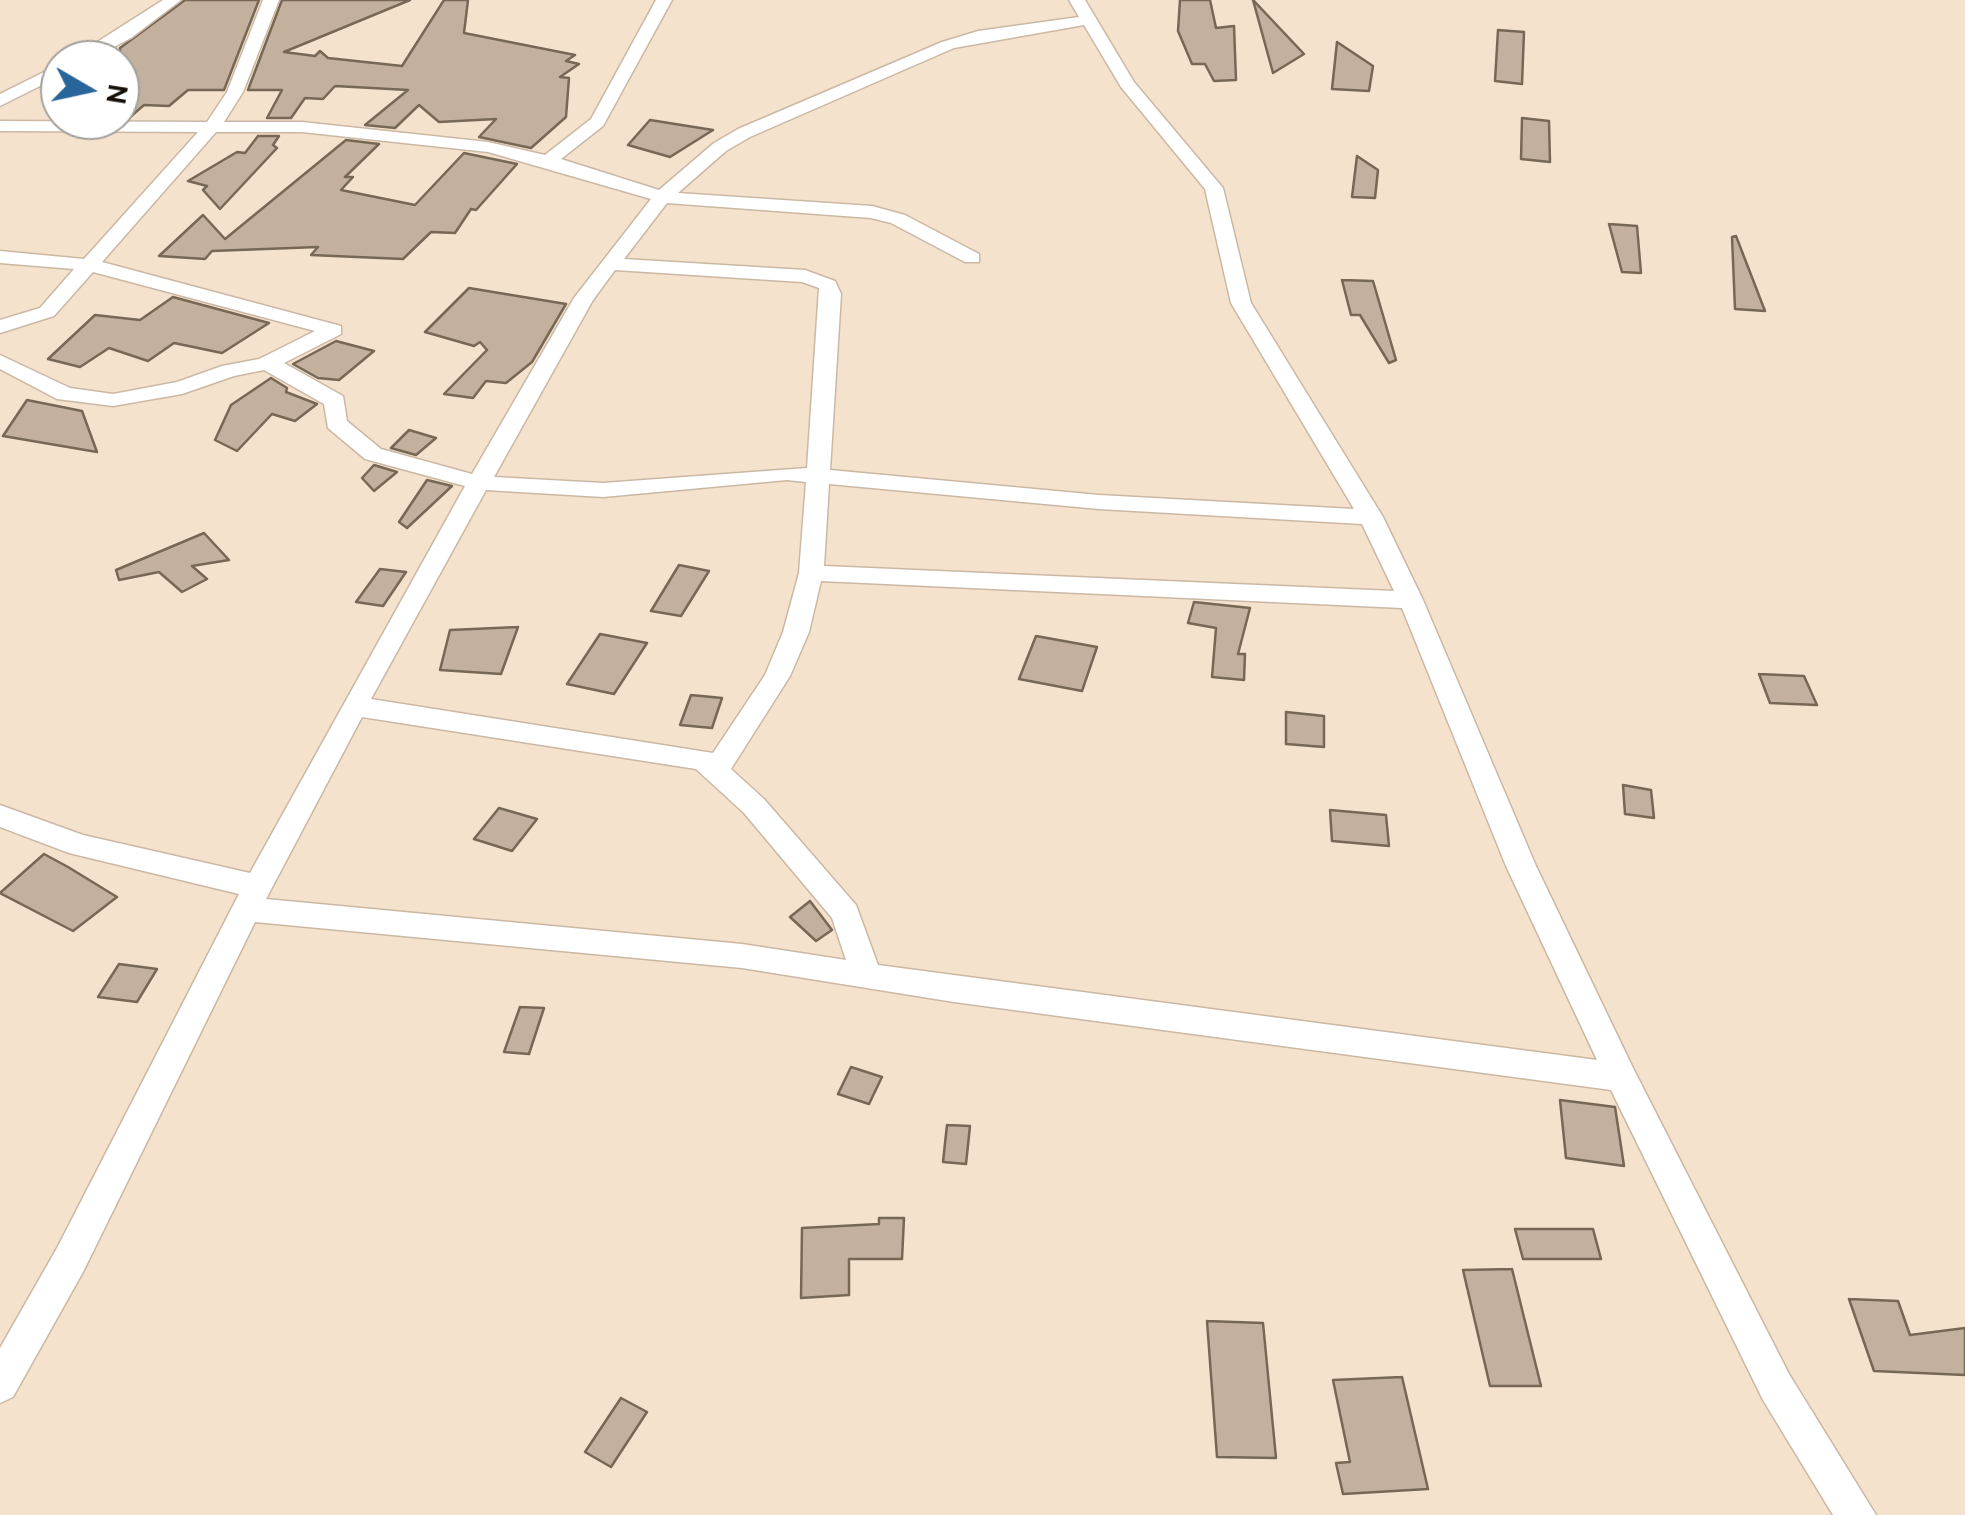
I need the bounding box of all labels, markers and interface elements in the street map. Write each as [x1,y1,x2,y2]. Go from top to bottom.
north arrow [40,40,140,140]
text: N [99,82,136,107]

